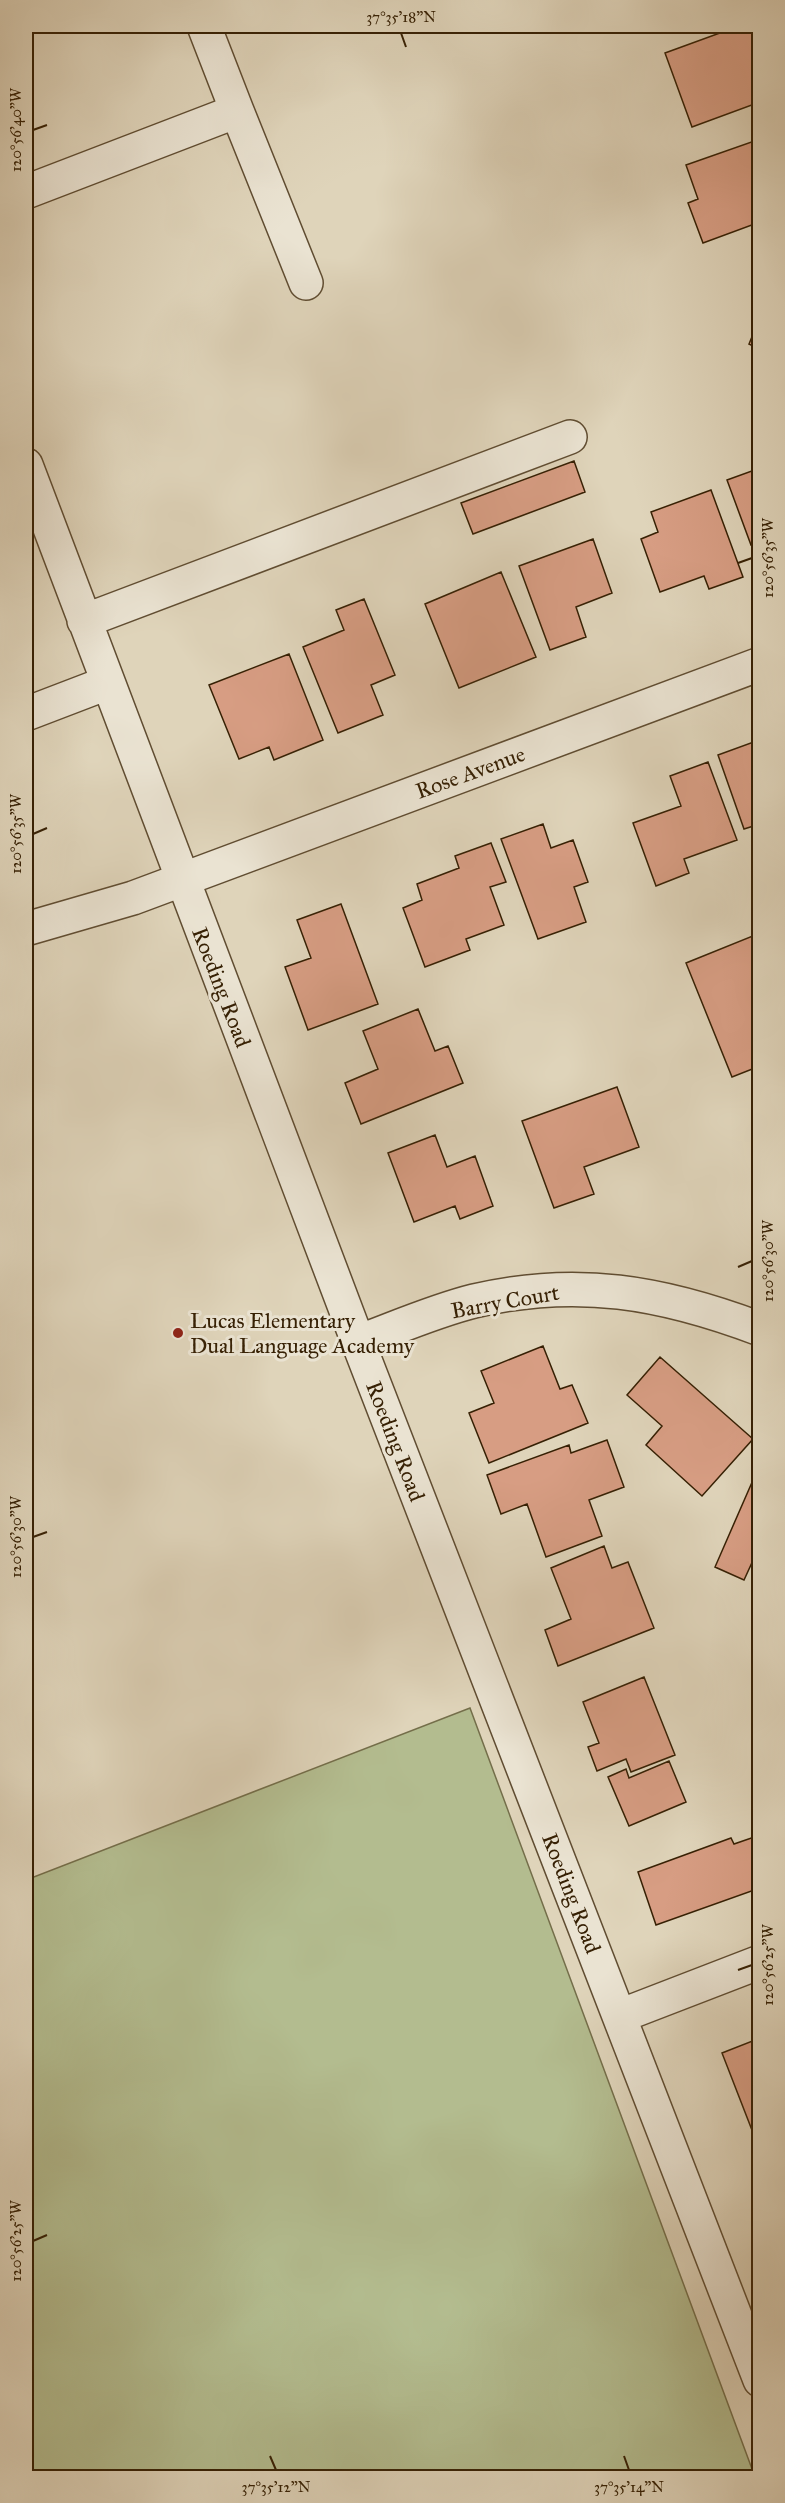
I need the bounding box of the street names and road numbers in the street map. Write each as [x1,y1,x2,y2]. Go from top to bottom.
street label: Rose Avenue [412,740,529,805]
street label: Roeding Road [186,923,257,1051]
street label: Barry Court [449,1279,562,1324]
street label: Roeding Road [360,1377,431,1505]
street label: Roeding Road [536,1829,607,1957]

